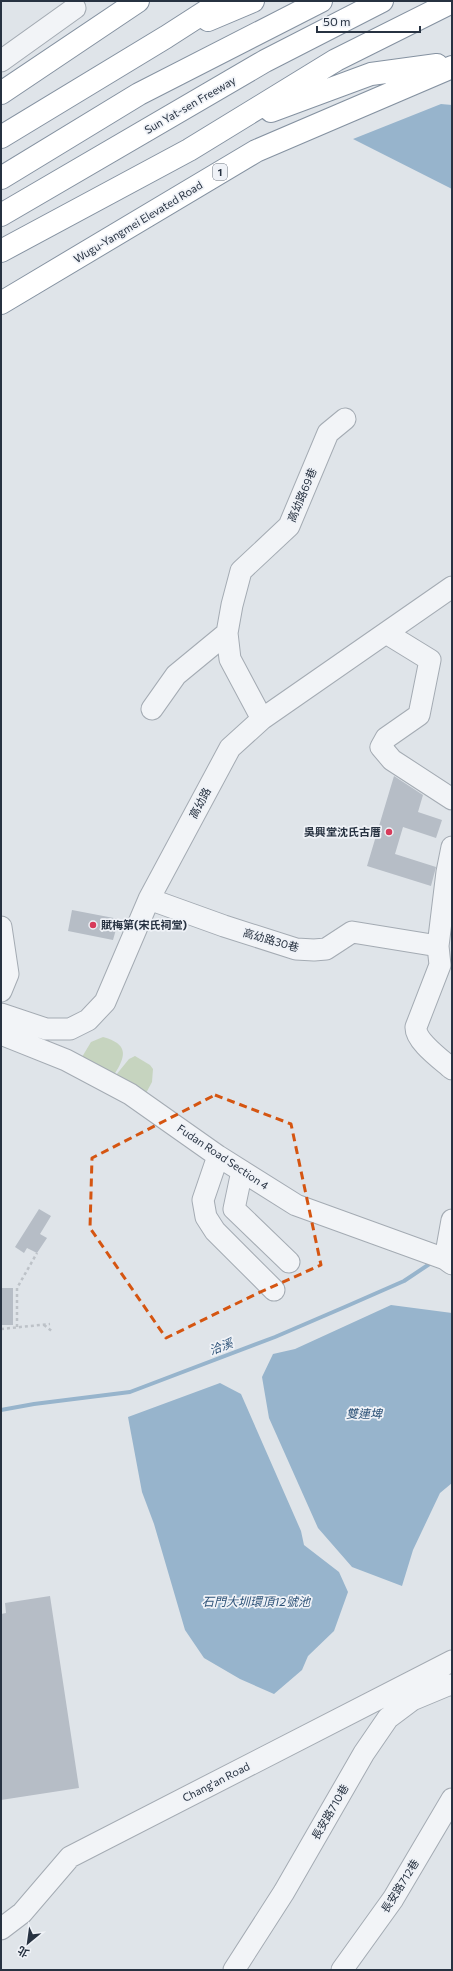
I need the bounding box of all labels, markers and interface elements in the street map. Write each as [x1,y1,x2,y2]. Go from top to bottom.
scale bar [317,8,420,34]
text: 50 m [323,14,351,28]
street label: Sun Yat-sen Freeway [142,73,238,136]
road number: 1 [213,164,227,180]
street label: Wugu-Yangmei Elevated Road [71,178,204,265]
street label: 高幼路69巷 [284,466,319,524]
street label: 高幼路 [186,785,213,820]
place label: 吳興堂沈氏古厝 [304,825,381,838]
marker: 吳興堂沈氏古厝 [384,827,394,837]
place label: 賦梅第(宋氏祠堂) [101,918,188,931]
marker: 賦梅第(宋氏祠堂) [88,920,98,930]
street label: 高幼路30巷 [242,925,301,954]
street label: Fudan Road Section 4 [175,1121,272,1192]
water label: 洽溪 [207,1335,236,1357]
water label: 雙連埤 [346,1406,384,1420]
water label: 石門大圳環頂12號池 [202,1594,312,1608]
street label: Chang'an Road [180,1759,252,1804]
street label: 長安路710巷 [309,1782,351,1842]
street label: 長安路712巷 [378,1857,421,1915]
north arrow [8,1923,48,1963]
text: 北 [15,1944,31,1961]

